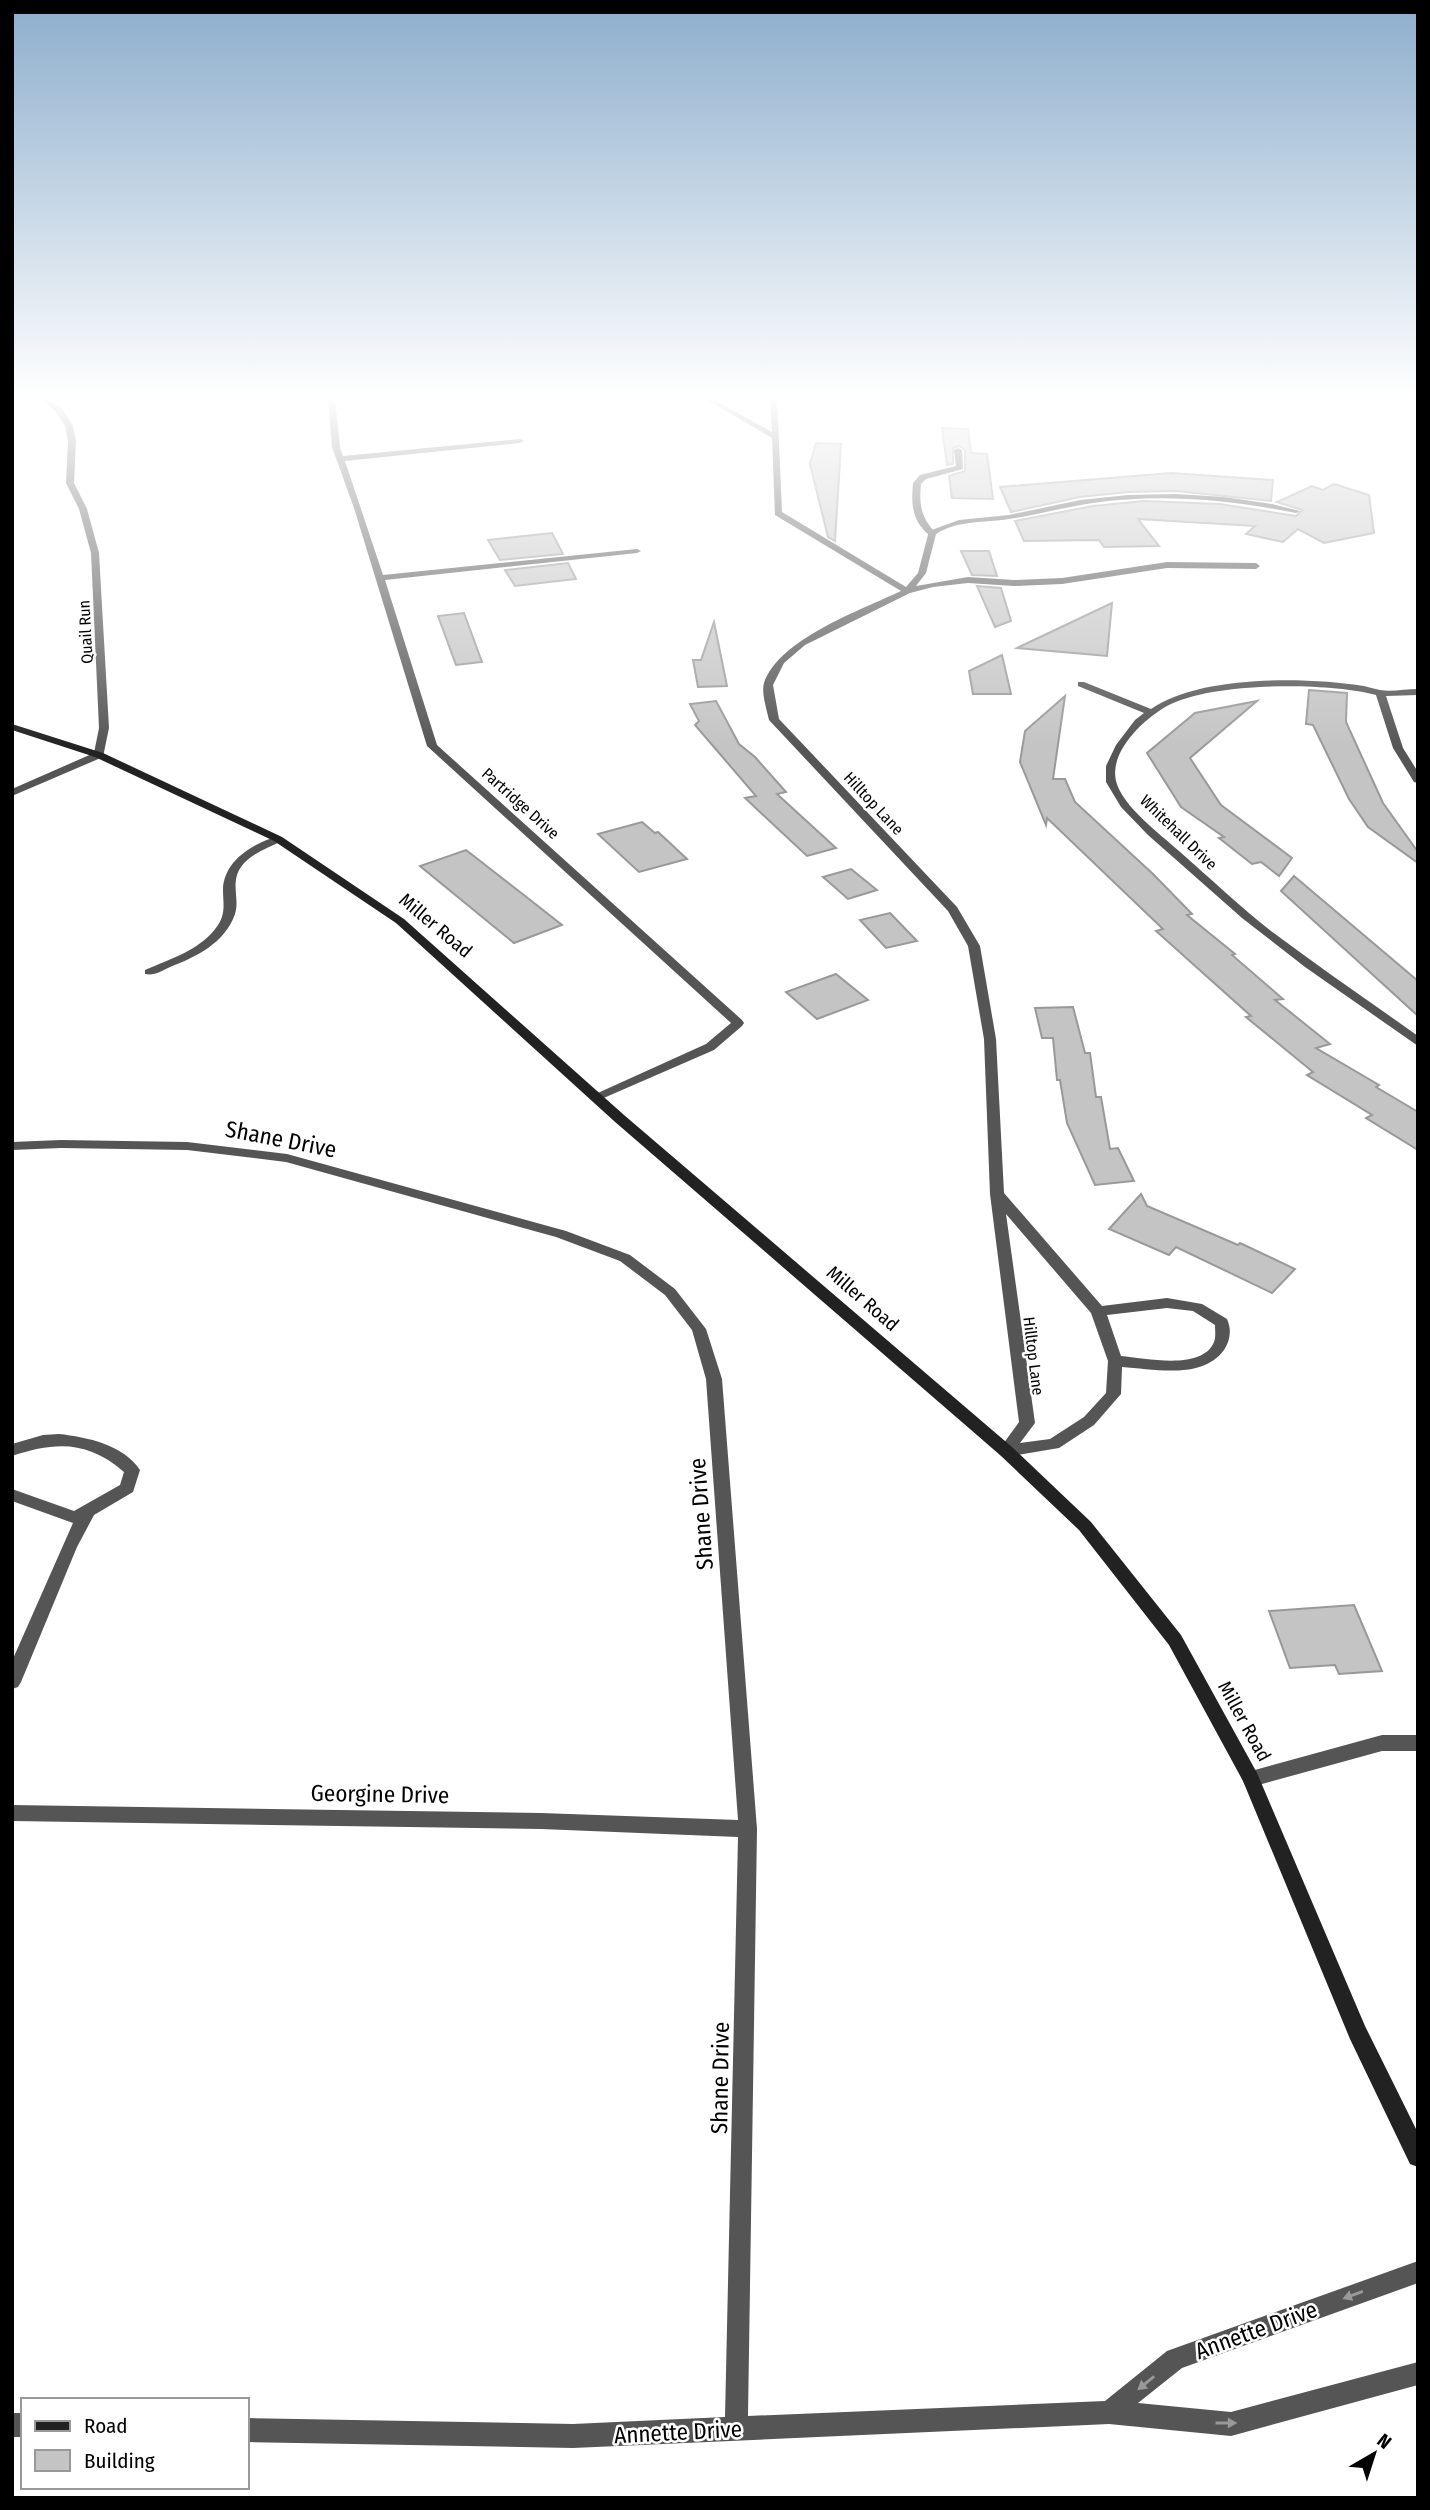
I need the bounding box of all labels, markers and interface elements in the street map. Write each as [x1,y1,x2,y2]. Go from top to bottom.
street label: Quail Run [74,600,97,664]
street label: Partridge Drive [478,764,563,843]
street label: Hilltop Lane [840,768,908,839]
street label: Whitehall Drive [1136,791,1221,874]
street label: Miller Road [395,888,477,963]
street label: Shane Drive [223,1115,339,1163]
street label: Miller Road [822,1261,903,1336]
street label: Hilltop Lane [1019,1316,1048,1397]
street label: Shane Drive [683,1457,719,1571]
street label: Miller Road [1213,1677,1276,1765]
street label: Georgine Drive [311,1779,449,1809]
street label: Shane Drive [705,2022,735,2134]
one-way arrow [1343,2290,1364,2301]
street label: Annette Drive [1191,2295,1321,2365]
one-way arrow [1137,2375,1155,2390]
legend [21,2398,248,2489]
text: Road [84,2413,128,2439]
street label: Annette Drive [613,2415,743,2449]
one-way arrow [1215,2417,1237,2429]
north arrow [1339,2419,1409,2489]
text: N [1373,2429,1396,2454]
text: Building [84,2448,155,2474]

